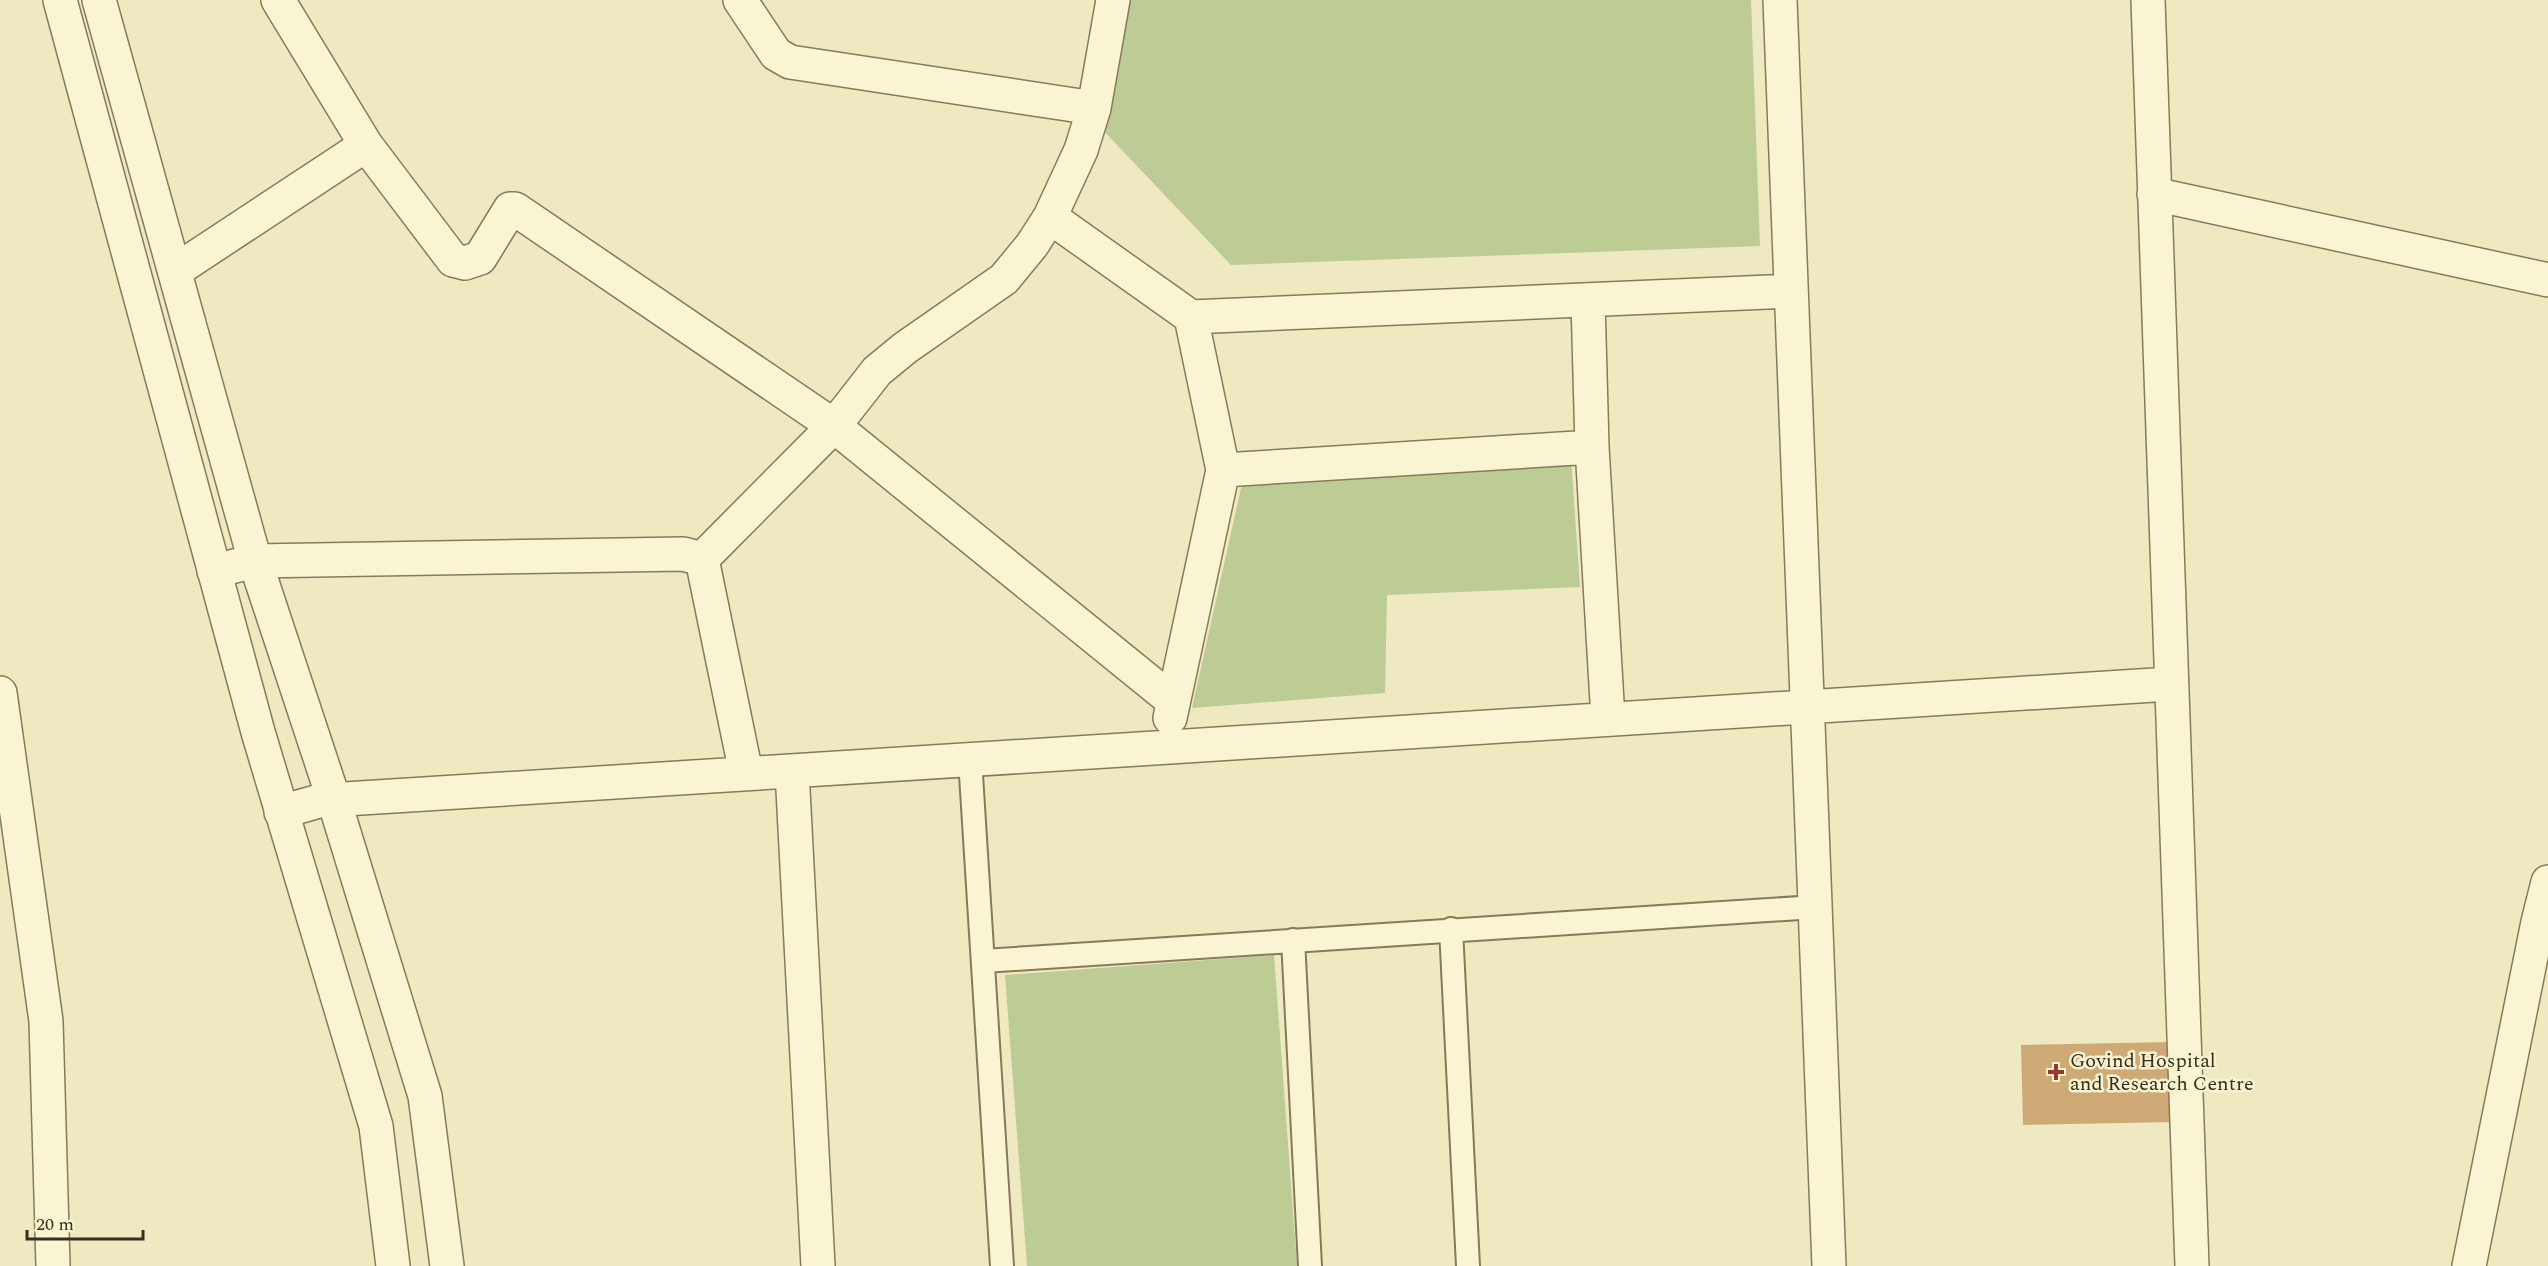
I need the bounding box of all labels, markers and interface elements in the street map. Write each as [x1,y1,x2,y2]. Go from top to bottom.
place label: Govind Hospital and Research Centre [2070,1046,2254,1099]
marker: Govind Hospital and Research Centre [2047,1063,2065,1081]
scale bar [27,1203,142,1241]
text: 20 m [36,1211,74,1238]

